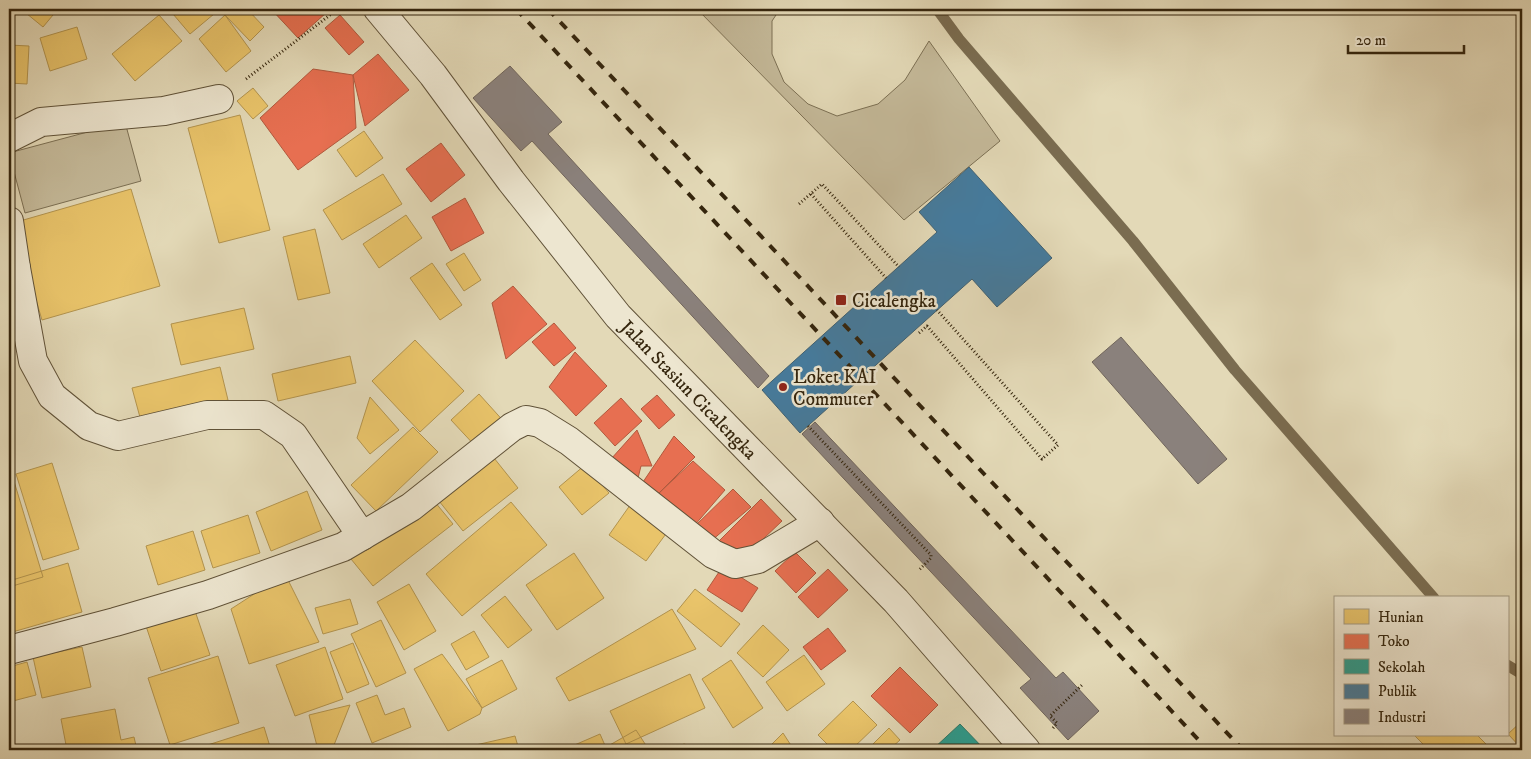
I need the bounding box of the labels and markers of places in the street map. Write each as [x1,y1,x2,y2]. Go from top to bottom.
place label: Cicalengka [852,290,936,313]
marker: Cicalengka [834,293,848,307]
place label: Loket KAI Commuter [793,366,877,411]
marker: Loket KAI Commuter [777,381,789,393]

